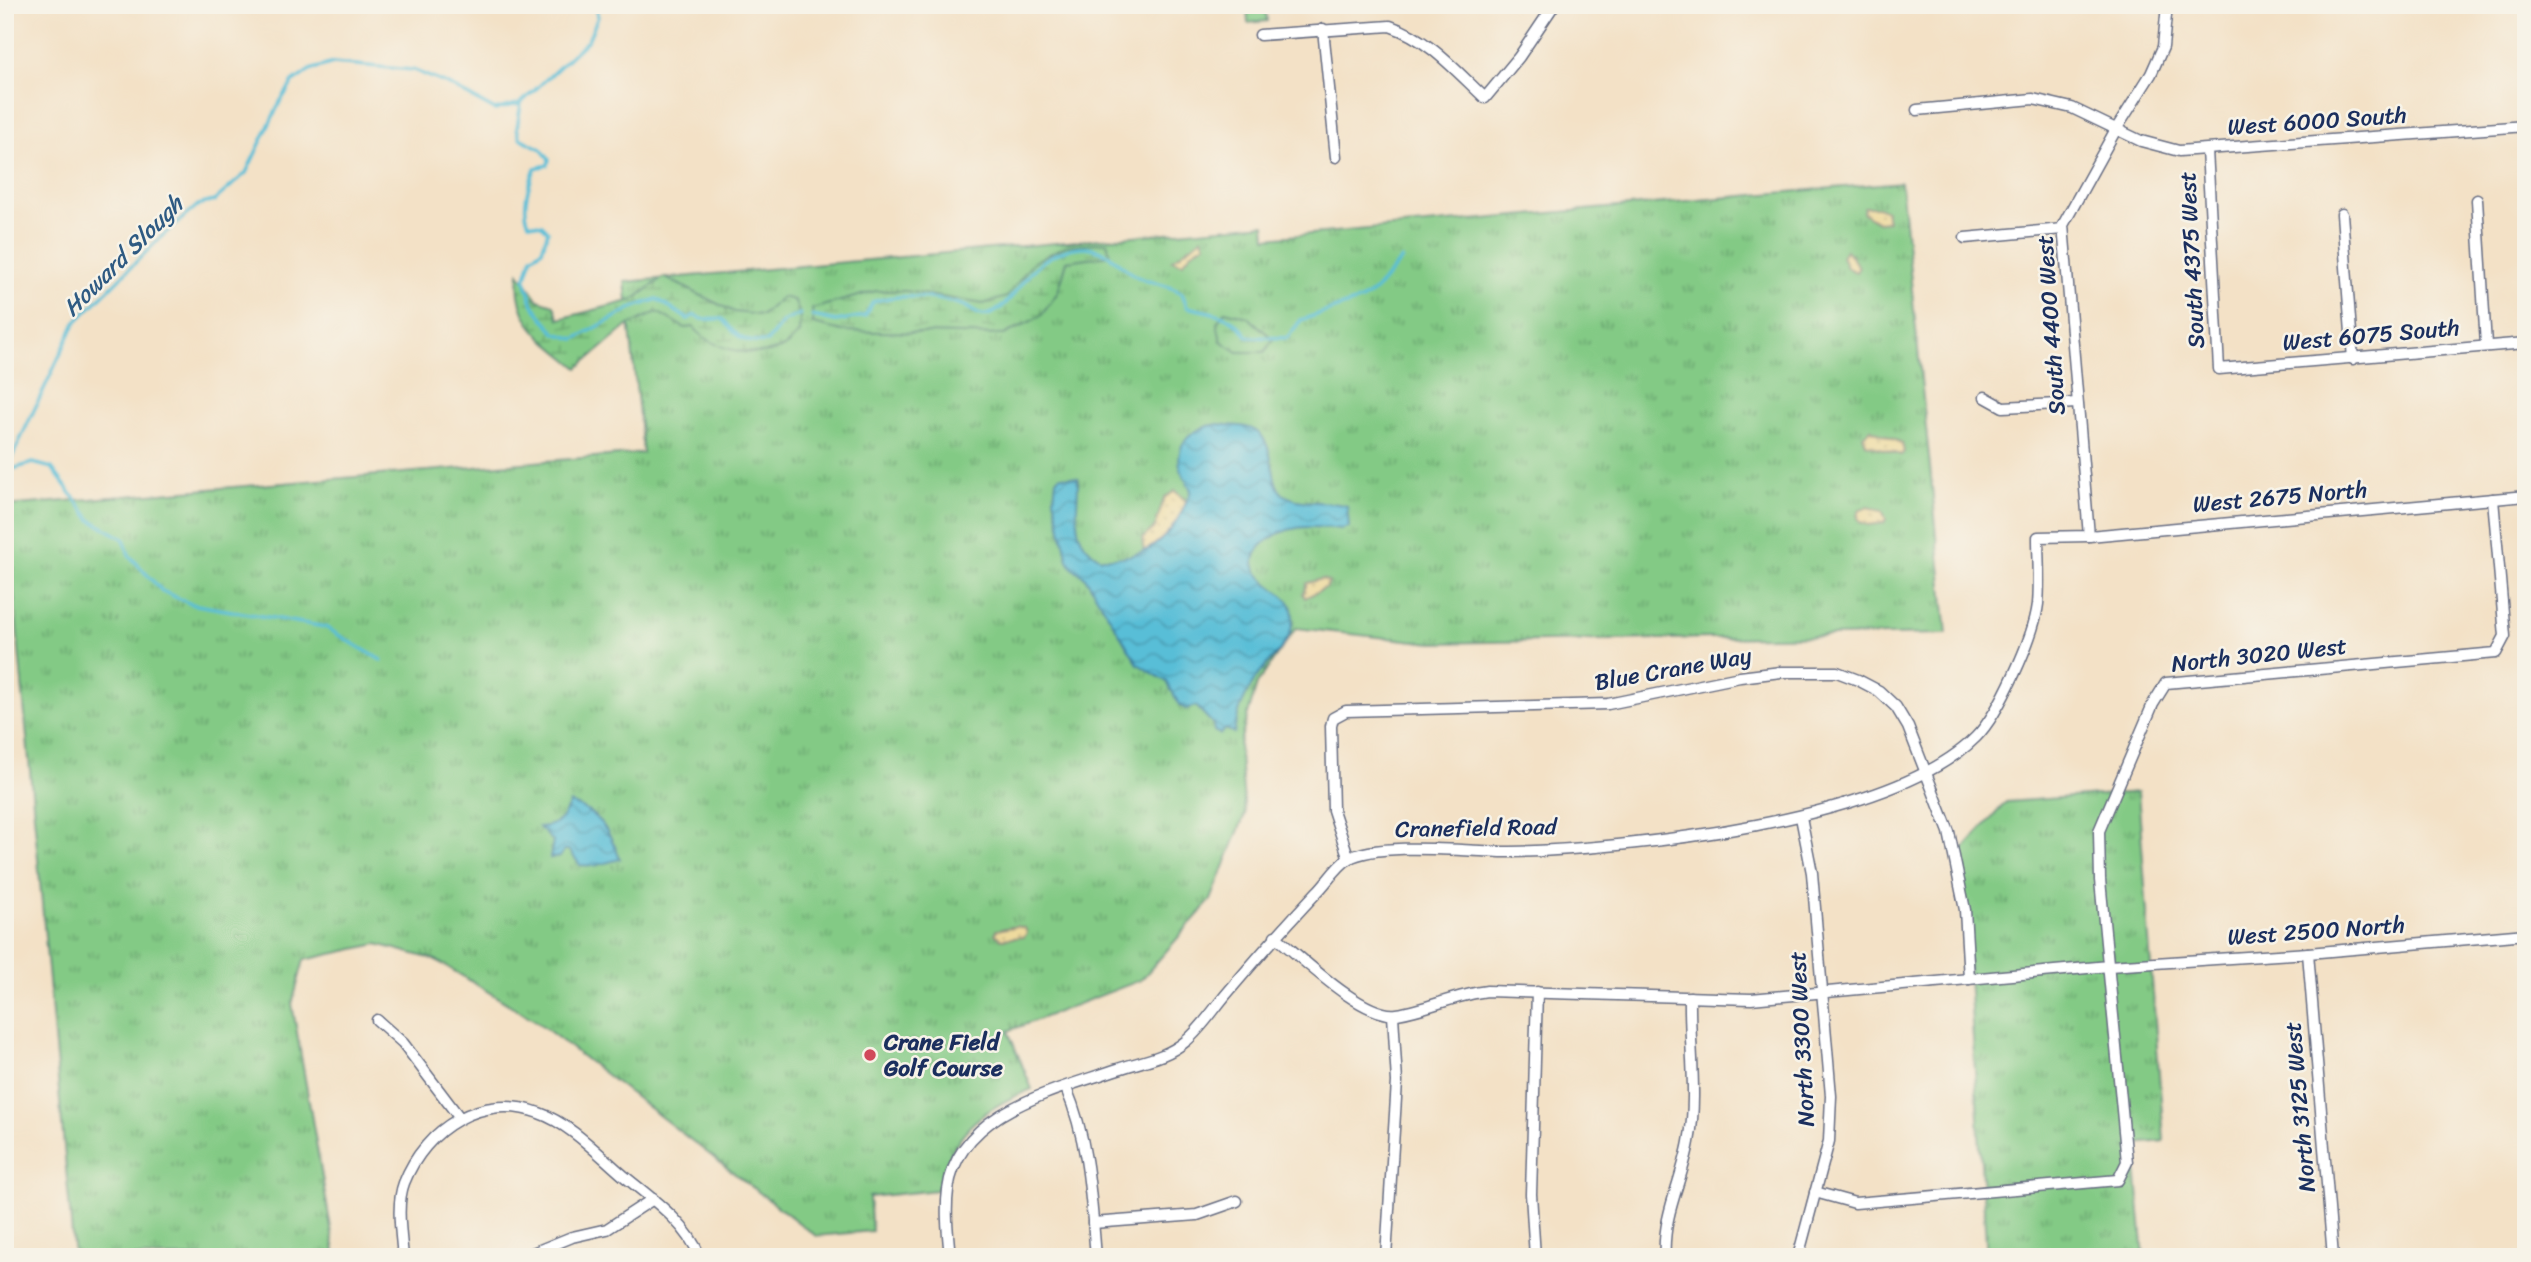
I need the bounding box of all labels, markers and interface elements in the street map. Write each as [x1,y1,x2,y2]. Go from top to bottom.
street label: West 6000 South [2226,94,2408,148]
street label: South 4375 West [2167,171,2217,349]
water label: Howard Slough [52,184,195,327]
street label: South 4400 West [2024,234,2078,416]
street label: West 6075 South [2281,307,2461,363]
street label: West 2675 North [2191,469,2369,525]
street label: North 3020 West [2169,625,2349,685]
street label: Blue Crane Way [1591,635,1755,703]
street label: Cranefield Road [1395,806,1559,850]
street label: West 2500 North [2226,904,2406,958]
street label: North 3300 West [1777,950,1827,1128]
street label: North 3125 West [2272,1020,2328,1194]
place label: Crane Field Golf Course [883,1022,1003,1089]
marker: Crane Field Golf Course [862,1047,878,1063]

